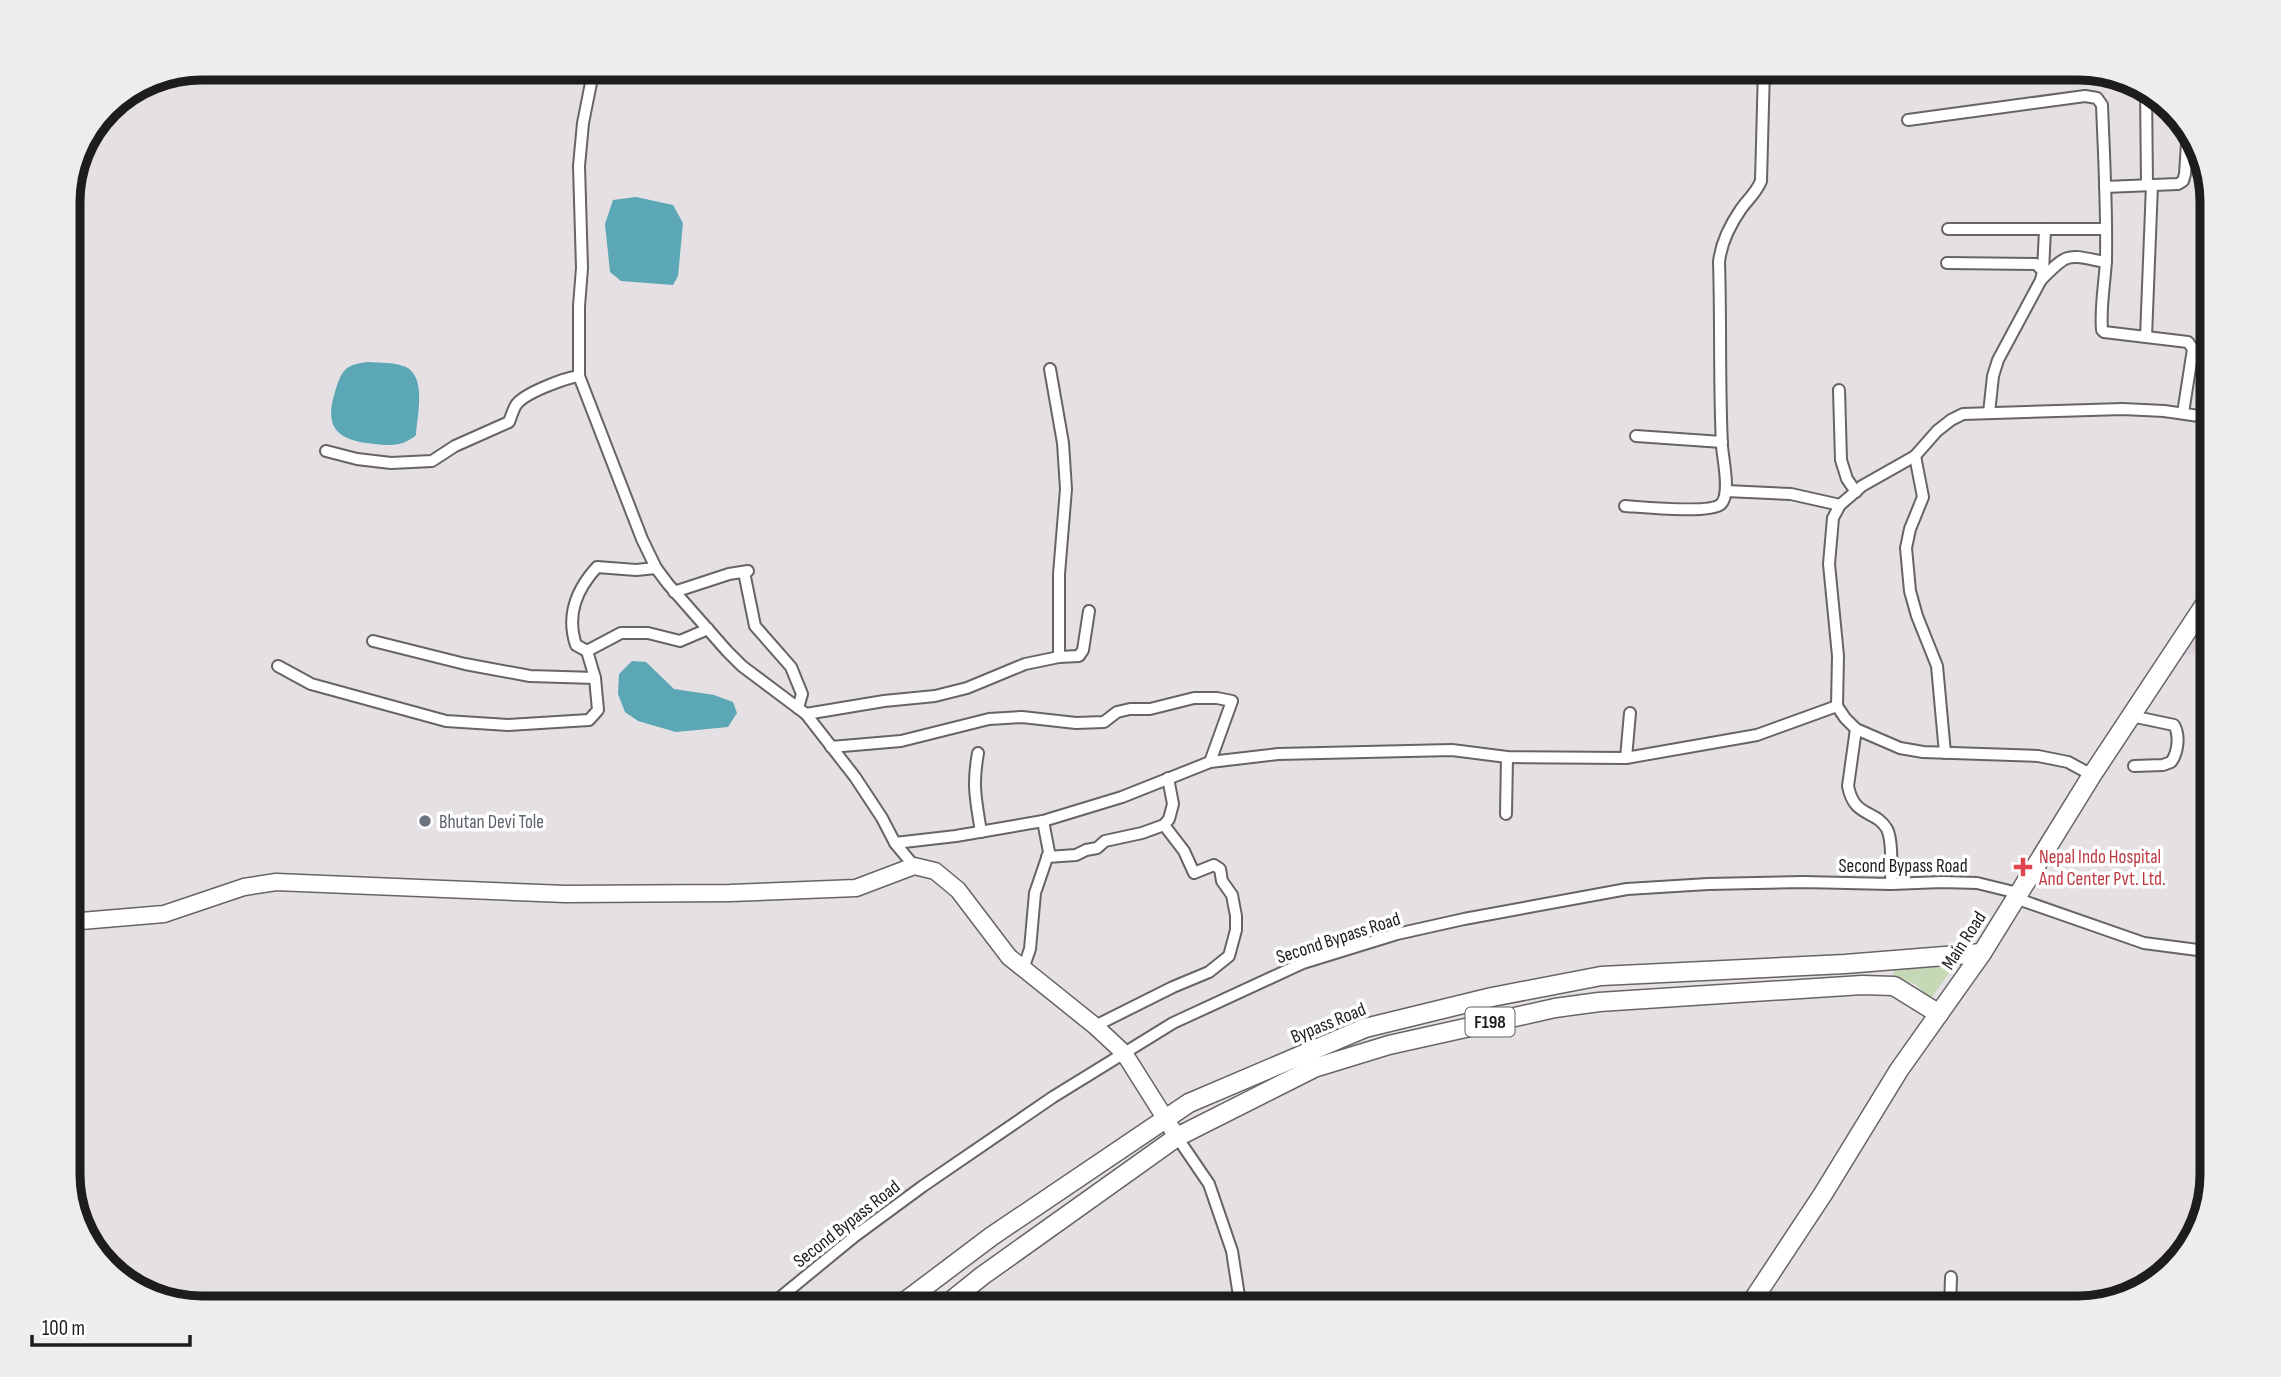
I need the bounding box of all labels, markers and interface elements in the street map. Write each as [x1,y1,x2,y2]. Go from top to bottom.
place label: Bhutan Devi Tole [439,811,544,834]
marker: Bhutan Devi Tole [417,813,433,829]
place label: Nepal Indo Hospital And Center Pvt. Ltd. [2038,846,2166,891]
street label: Second Bypass Road [1838,855,1968,878]
marker: Nepal Indo Hospital And Center Pvt. Ltd. [2013,857,2033,877]
street label: Main Road [1937,907,1992,974]
street label: Second Bypass Road [1273,908,1403,969]
street label: Bypass Road [1288,998,1369,1049]
road number: F198 [1466,1007,1514,1036]
street label: Second Bypass Road [789,1175,905,1273]
scale bar [32,1304,189,1348]
text: 100 m [42,1316,85,1341]

